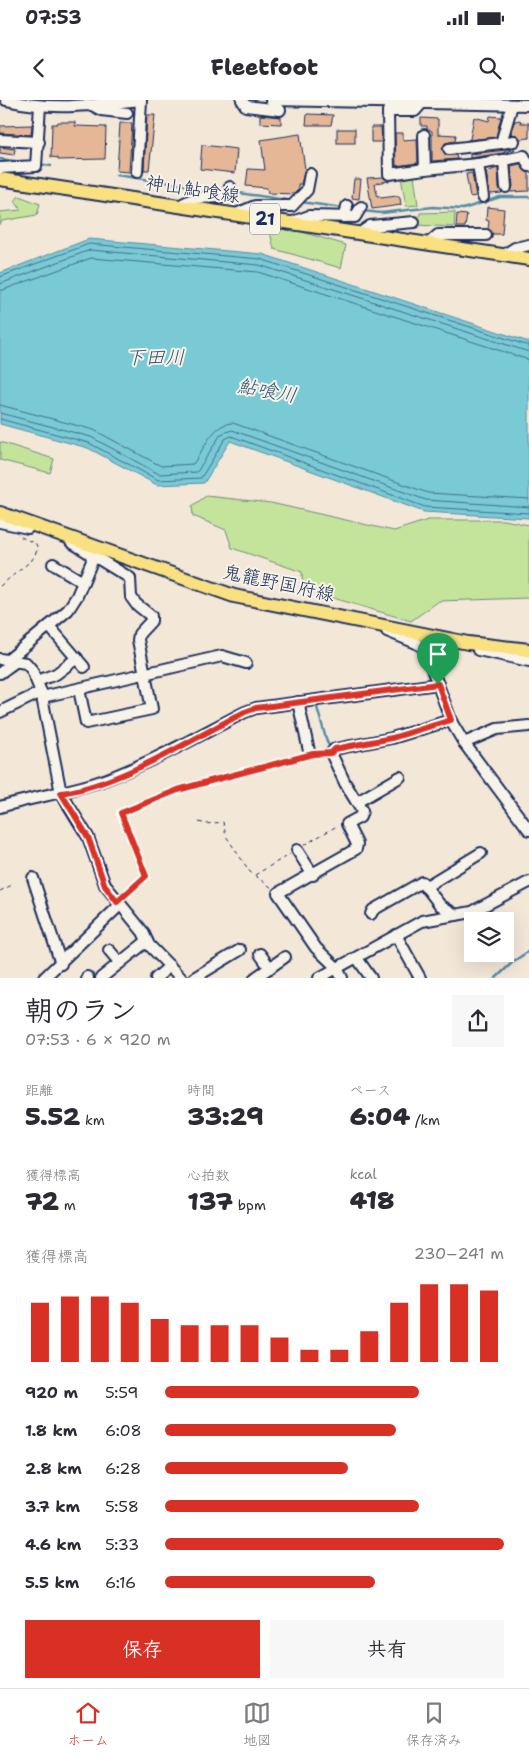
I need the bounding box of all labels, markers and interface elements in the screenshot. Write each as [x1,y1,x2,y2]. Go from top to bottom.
text: 07:53 [25,5,82,30]
text: Fleetfoot [211,53,318,82]
icon: back [25,54,53,82]
icon: search [476,54,504,82]
street label: 神山鮎喰線 [144,170,242,208]
road number: 21 [250,204,280,234]
water label: 下田川 [125,344,185,370]
water label: 鮎喰川 [235,372,299,408]
street label: 鬼籠野国府線 [221,559,337,607]
pin [417,633,459,684]
icon: arrive [424,640,452,668]
map controls [464,912,514,962]
button: layers [464,912,514,962]
text: 朝のラン [25,991,137,1029]
button: share [452,995,504,1047]
text: 07:53 · 6 × 920 m [25,1029,170,1050]
text: 距離 [25,1081,53,1099]
text: 時間 [187,1081,215,1099]
text: ペース [350,1081,391,1099]
text: 5.52 [25,1099,80,1133]
text: 33:29 [187,1099,264,1133]
text: 6:04 [350,1099,410,1133]
text: km [80,1111,105,1129]
text: /km [410,1111,440,1129]
text: kcal [350,1165,377,1183]
text: 獲得標高 [25,1166,81,1184]
text: 心拍数 [187,1166,229,1184]
text: 418 [350,1183,395,1217]
text: 72 [25,1184,59,1218]
text: 137 [187,1184,233,1218]
text: m [59,1196,76,1214]
text: bpm [233,1196,266,1214]
text: 230–241 m [414,1243,504,1264]
text: 獲得標高 [25,1246,89,1267]
text: 920 m [25,1382,78,1403]
text: 5:59 [105,1382,139,1403]
text: 1.8 km [25,1420,77,1441]
text: 6:08 [105,1420,142,1441]
text: 2.8 km [25,1458,82,1479]
text: 6:28 [105,1458,141,1479]
text: 3.7 km [25,1496,80,1517]
text: 5:58 [105,1496,139,1517]
text: 4.6 km [25,1534,81,1555]
text: 5:33 [105,1534,139,1555]
text: 5.5 km [25,1572,79,1593]
text: 6:16 [105,1572,136,1593]
button: 保存 [25,1620,260,1678]
button: 共有 [270,1620,504,1678]
tab: ホーム [67,1699,109,1749]
tab: 地図 [243,1699,271,1749]
tab: 保存済み [406,1699,462,1749]

